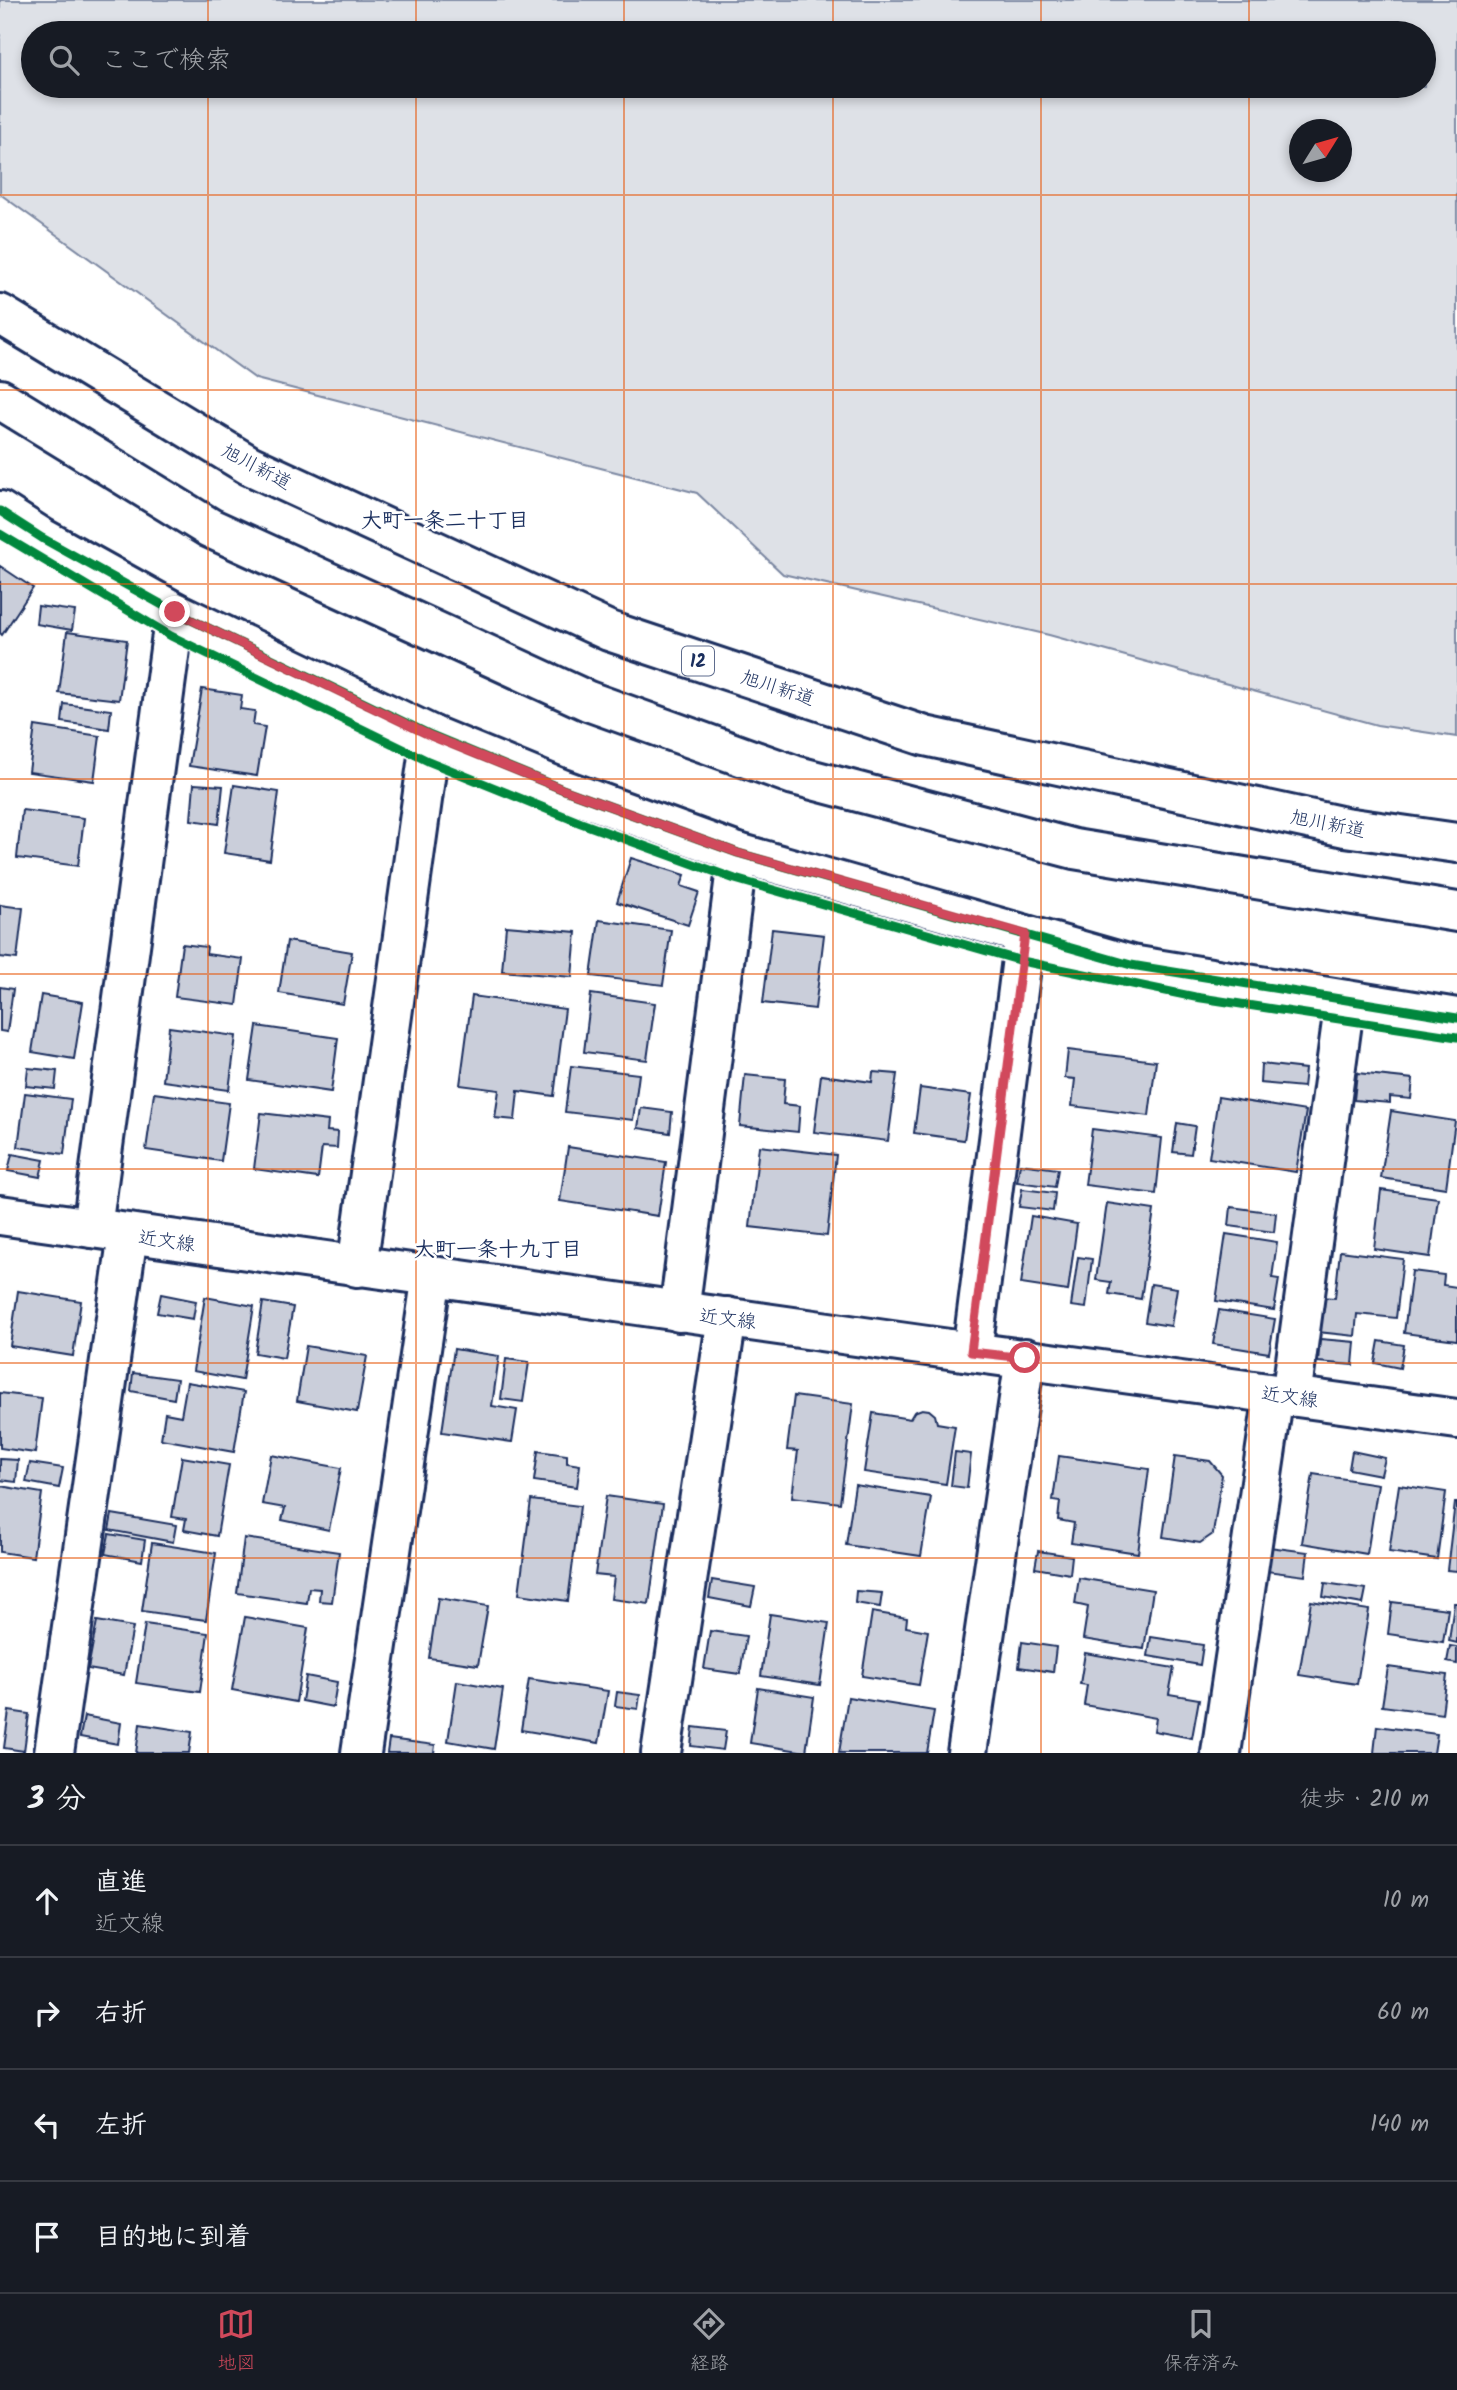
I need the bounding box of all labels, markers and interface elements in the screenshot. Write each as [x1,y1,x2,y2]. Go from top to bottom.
search box [21,21,1436,98]
text: ここで検索 [101,40,231,82]
icon: search [45,41,83,79]
north arrow [1289,119,1352,182]
street label: 旭川新道 [215,437,297,499]
district label: 大町一条二十丁目 [361,505,529,538]
route end [159,596,190,627]
road number: 12 [682,646,714,676]
street label: 旭川新道 [737,663,818,715]
street label: 旭川新道 [1287,803,1368,847]
street label: 近文線 [136,1223,197,1261]
district label: 大町一条十九丁目 [414,1234,582,1267]
street label: 近文線 [698,1302,758,1338]
route start [1009,1342,1040,1373]
street label: 近文線 [1259,1379,1320,1417]
text: 3 分 [28,1776,86,1824]
text: 徒歩 · 210 m [1299,1782,1429,1818]
text: 直進 [95,1862,147,1904]
icon: ahead [28,1882,66,1920]
text: 10 m [1383,1883,1429,1919]
text: 近文線 [95,1907,164,1943]
text: 右折 [95,1993,147,2035]
icon: right [28,1994,66,2032]
text: 60 m [1377,1995,1429,2031]
text: 左折 [95,2105,147,2147]
icon: left [28,2106,66,2144]
text: 140 m [1370,2107,1429,2143]
text: 目的地に到着 [95,2217,251,2259]
icon: arrive [28,2218,66,2256]
tab: 地図 [217,2305,256,2379]
tab: 経路 [690,2305,729,2379]
tab: 保存済み [1163,2305,1240,2379]

